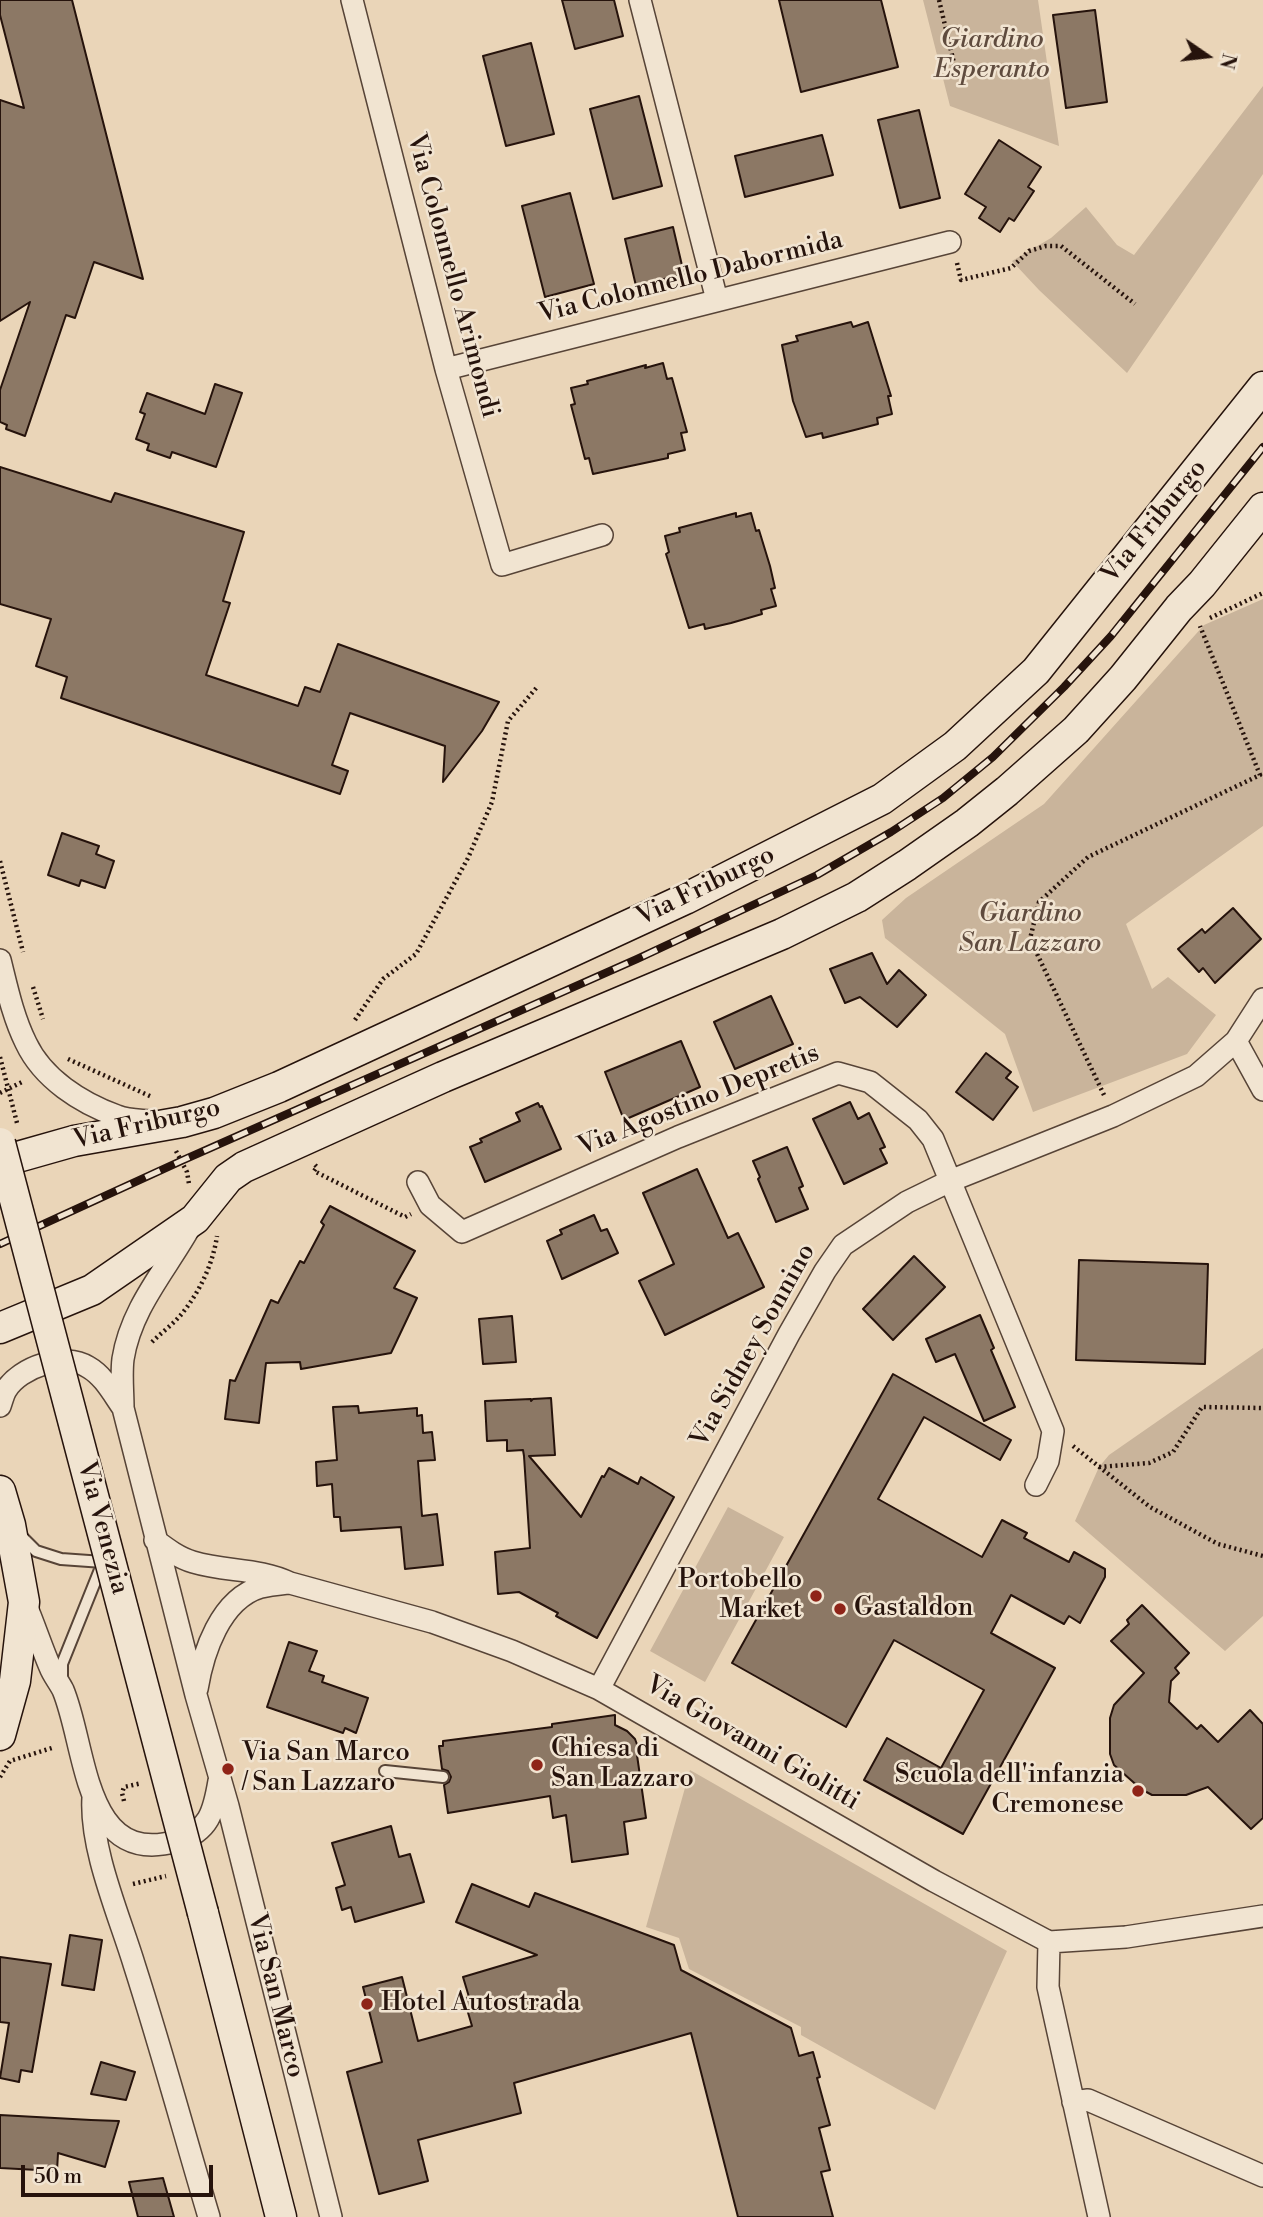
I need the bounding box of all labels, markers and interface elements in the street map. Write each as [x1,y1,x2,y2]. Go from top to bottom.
north arrow [1172,21,1242,91]
park label: Giardino Esperanto [934,25,1050,86]
text: N [1214,51,1241,71]
street label: Via Colonnello Arimondi [399,131,505,421]
street label: Via Colonnello Dabormida [536,225,846,331]
street label: Via Friburgo [1096,454,1214,590]
street label: Via Friburgo [632,840,780,934]
park label: Giardino San Lazzaro [959,899,1101,960]
street label: Via Agostino Depretis [574,1038,824,1164]
street label: Via Friburgo [70,1093,224,1157]
street label: Via Sidney Sonnino [685,1239,823,1453]
street label: Via Venezia [69,1458,135,1598]
place label: Portobello Market [678,1565,802,1626]
marker: Portobello Market [808,1588,824,1604]
place label: Gastaldon [854,1593,973,1625]
marker: Gastaldon [832,1601,848,1617]
street label: Via Giovanni Giolitti [639,1670,865,1818]
place label: Chiesa di San Lazzaro [551,1734,694,1796]
place label: Via San Marco / San Lazzaro [242,1738,410,1800]
marker: Chiesa di San Lazzaro [529,1757,545,1773]
place label: Scuola dell'infanzia Cremonese [895,1760,1124,1822]
marker: Via San Marco / San Lazzaro [220,1761,236,1777]
marker: Scuola dell'infanzia Cremonese [1130,1783,1146,1799]
street label: Via San Marco [240,1911,310,2081]
place label: Hotel Autostrada [381,1988,580,2020]
marker: Hotel Autostrada [359,1996,375,2012]
scale bar [24,2150,217,2194]
text: 50 m [34,2164,82,2190]

